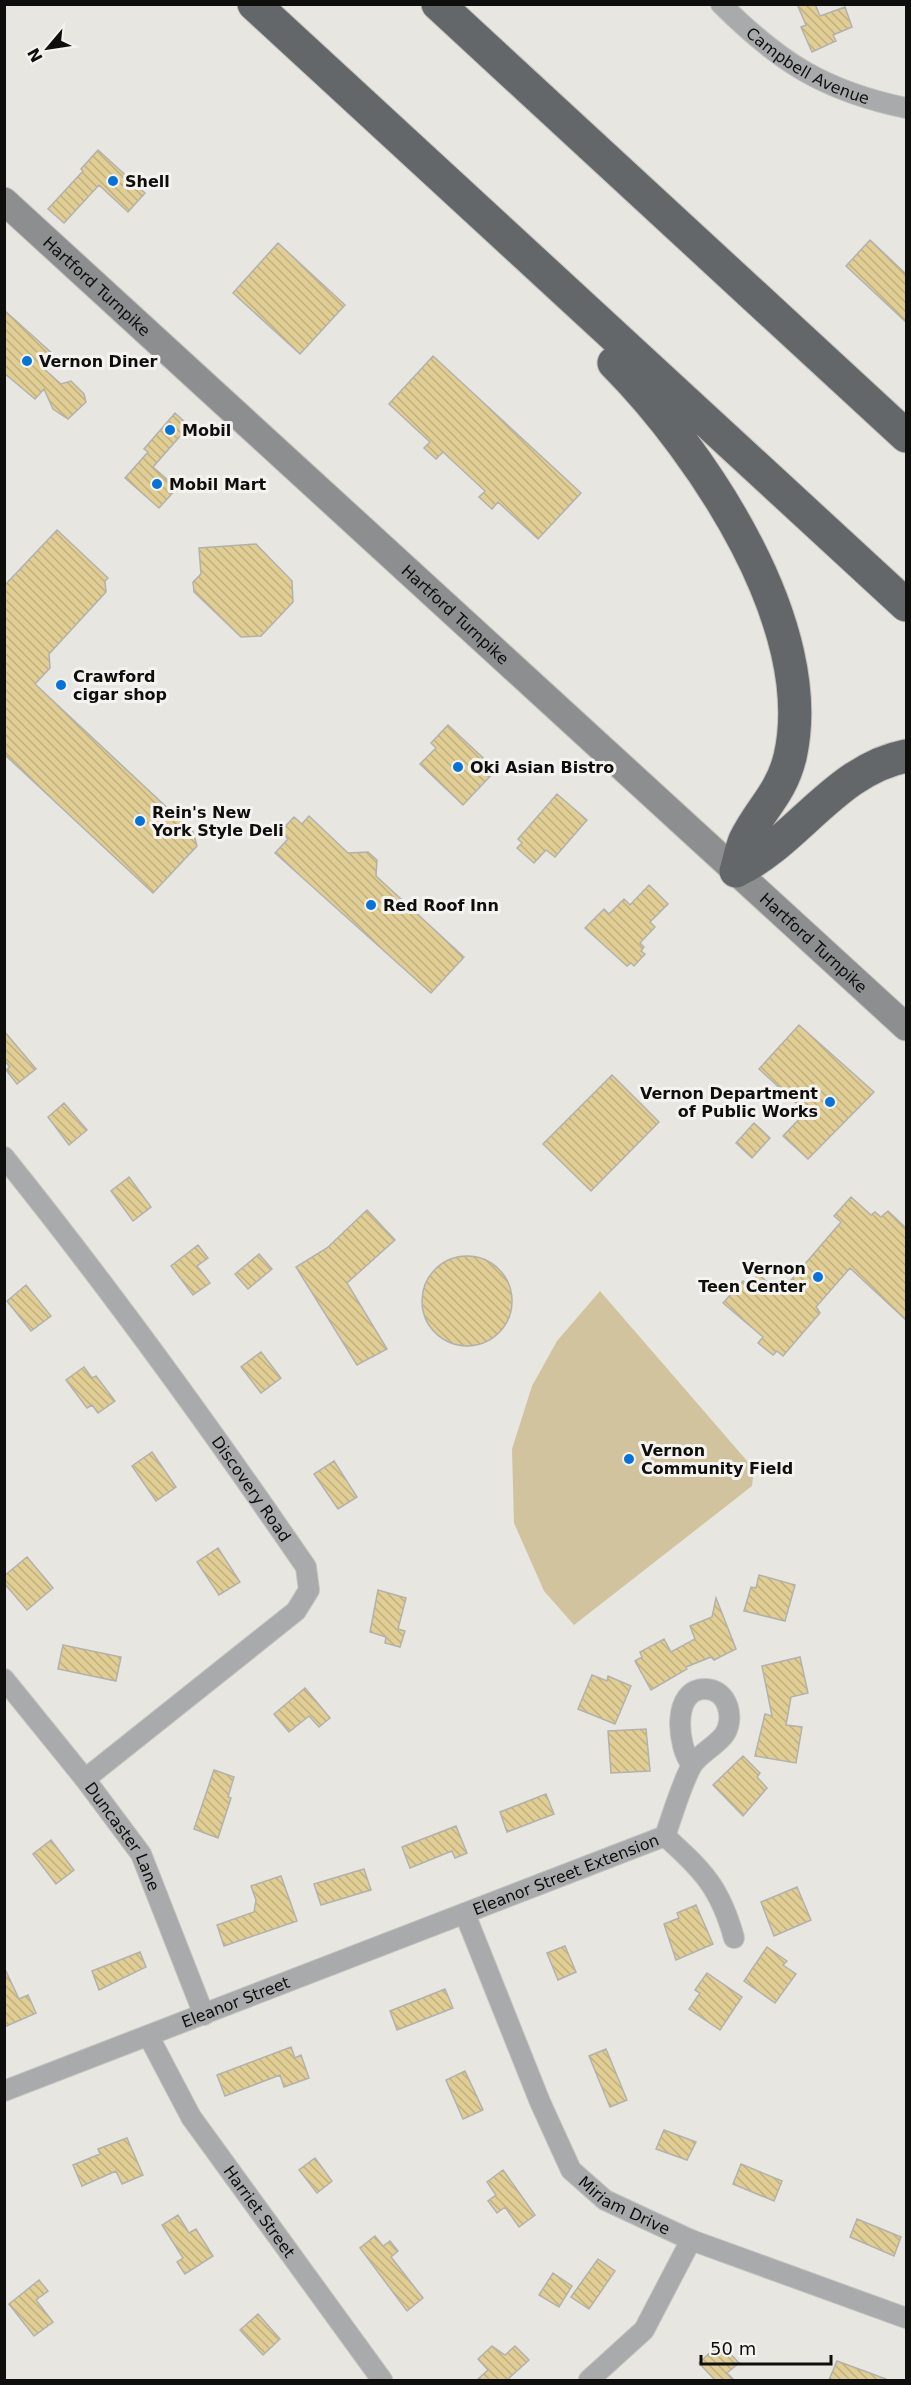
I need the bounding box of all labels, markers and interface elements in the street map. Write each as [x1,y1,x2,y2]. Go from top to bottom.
north arrow [18,18,78,78]
street label: Campbell Avenue [742,23,872,108]
text: N [24,45,47,65]
place label: Shell [125,172,170,191]
marker: Shell [106,174,120,188]
street label: Hartford Turnpike [39,232,155,340]
place label: Vernon Diner [39,352,158,371]
marker: Vernon Diner [20,354,34,368]
place label: Mobil [182,421,231,440]
marker: Mobil [163,423,177,437]
place label: Mobil Mart [169,475,267,494]
marker: Mobil Mart [150,477,164,491]
street label: Hartford Turnpike [398,560,513,668]
place label: Crawford cigar shop [73,667,167,704]
marker: Crawford cigar shop [54,678,68,692]
place label: Oki Asian Bistro [470,758,614,777]
marker: Oki Asian Bistro [451,760,465,774]
place label: Rein's New York Style Deli [151,803,284,840]
marker: Rein's New York Style Deli [133,814,147,828]
street label: Hartford Turnpike [756,889,871,996]
place label: Red Roof Inn [383,896,499,915]
marker: Red Roof Inn [364,898,378,912]
place label: Vernon Department of Public Works [640,1084,818,1121]
marker: Vernon Department of Public Works [823,1095,837,1109]
place label: Vernon Teen Center [698,1259,806,1296]
marker: Vernon Teen Center [811,1270,825,1284]
street label: Discovery Road [208,1432,295,1545]
place label: Vernon Community Field [641,1441,793,1478]
marker: Vernon Community Field [622,1452,636,1466]
street label: Duncaster Lane [81,1778,164,1894]
street label: Eleanor Street Extension [470,1830,662,1919]
street label: Eleanor Street [179,1972,292,2031]
street label: Harriet Street [220,2162,299,2261]
street label: Miriam Drive [575,2172,673,2238]
scale bar [701,2328,832,2366]
text: 50 m [710,2338,756,2359]

